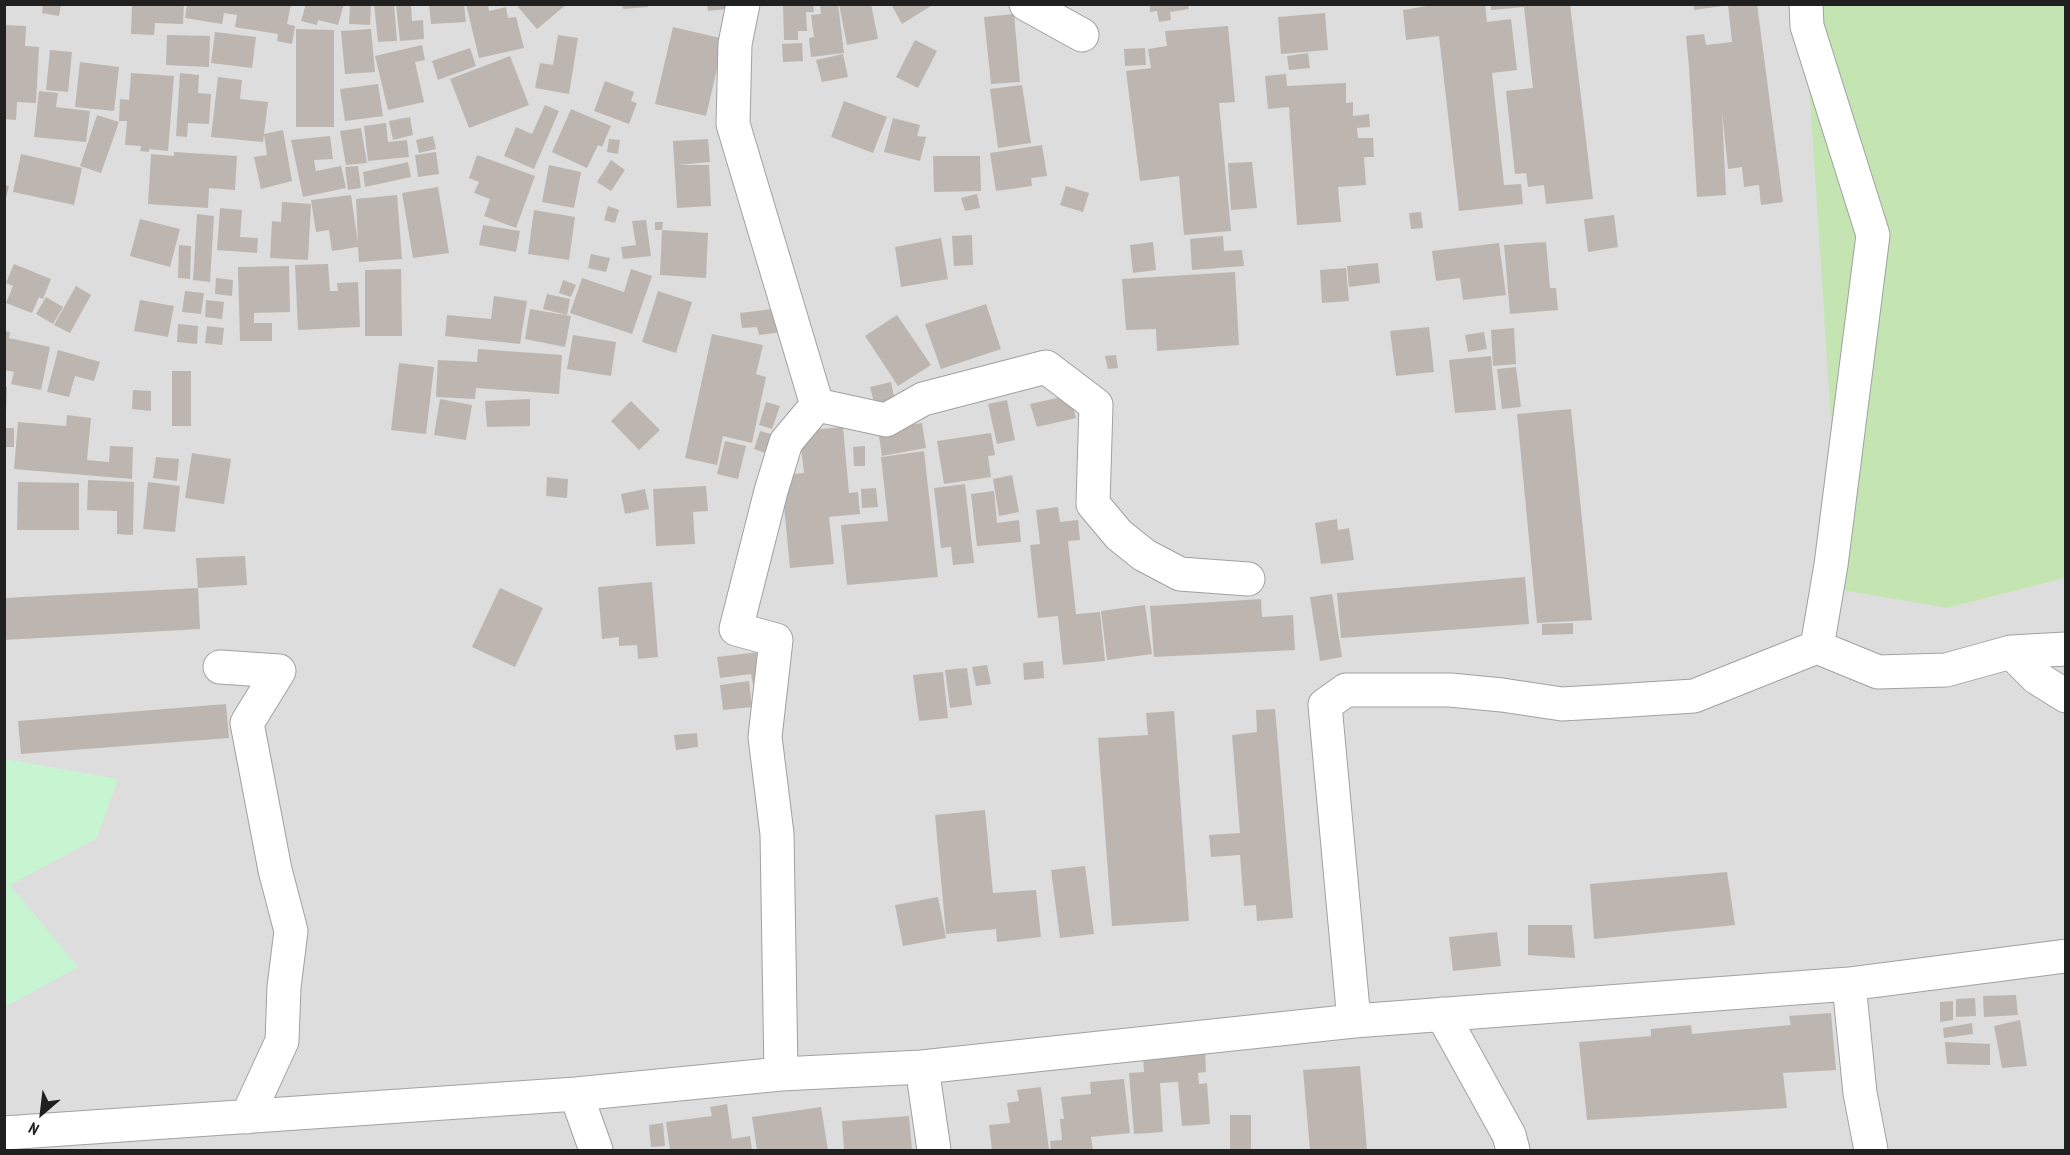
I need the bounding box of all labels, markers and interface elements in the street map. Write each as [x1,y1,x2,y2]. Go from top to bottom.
north arrow [12,1083,72,1143]
text: N [25,1118,42,1140]

